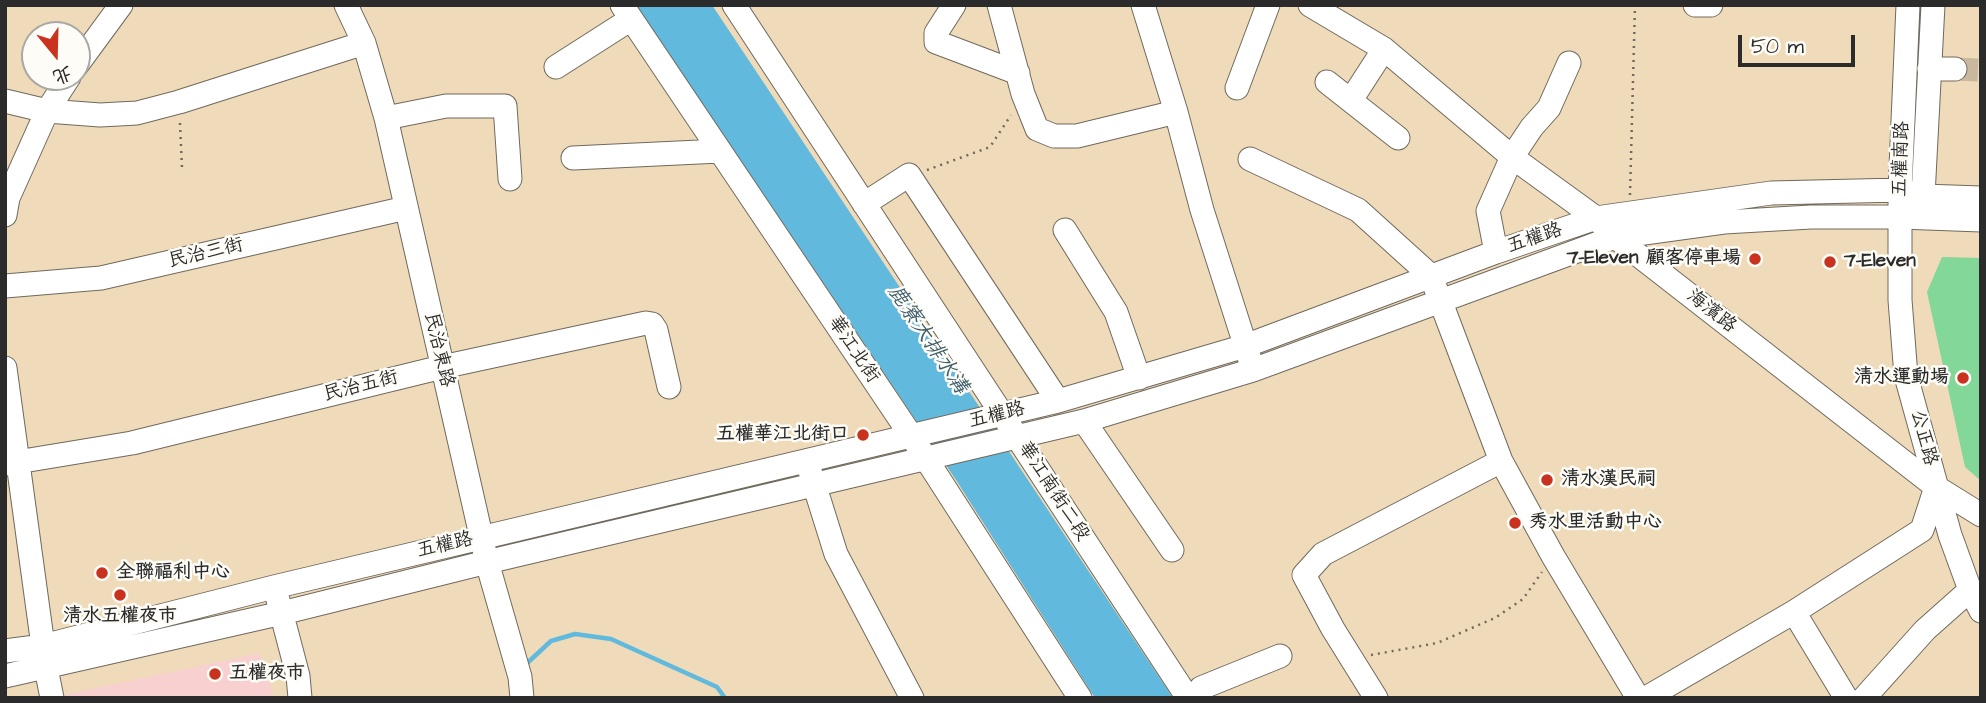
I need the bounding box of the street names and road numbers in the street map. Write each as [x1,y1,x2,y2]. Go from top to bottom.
street label: 五權南路 [1889,121,1915,197]
street label: 五權路 [1504,219,1566,259]
street label: 民治三街 [166,234,246,274]
street label: 海濱路 [1682,285,1740,339]
street label: 民治東路 [418,310,458,390]
street label: 華江北街 [822,312,884,388]
street label: 民治五街 [321,367,401,407]
street label: 五權路 [967,398,1027,434]
street label: 公正路 [1905,408,1941,468]
street label: 華江南街二段 [1012,438,1094,546]
street label: 五權路 [415,528,475,564]

